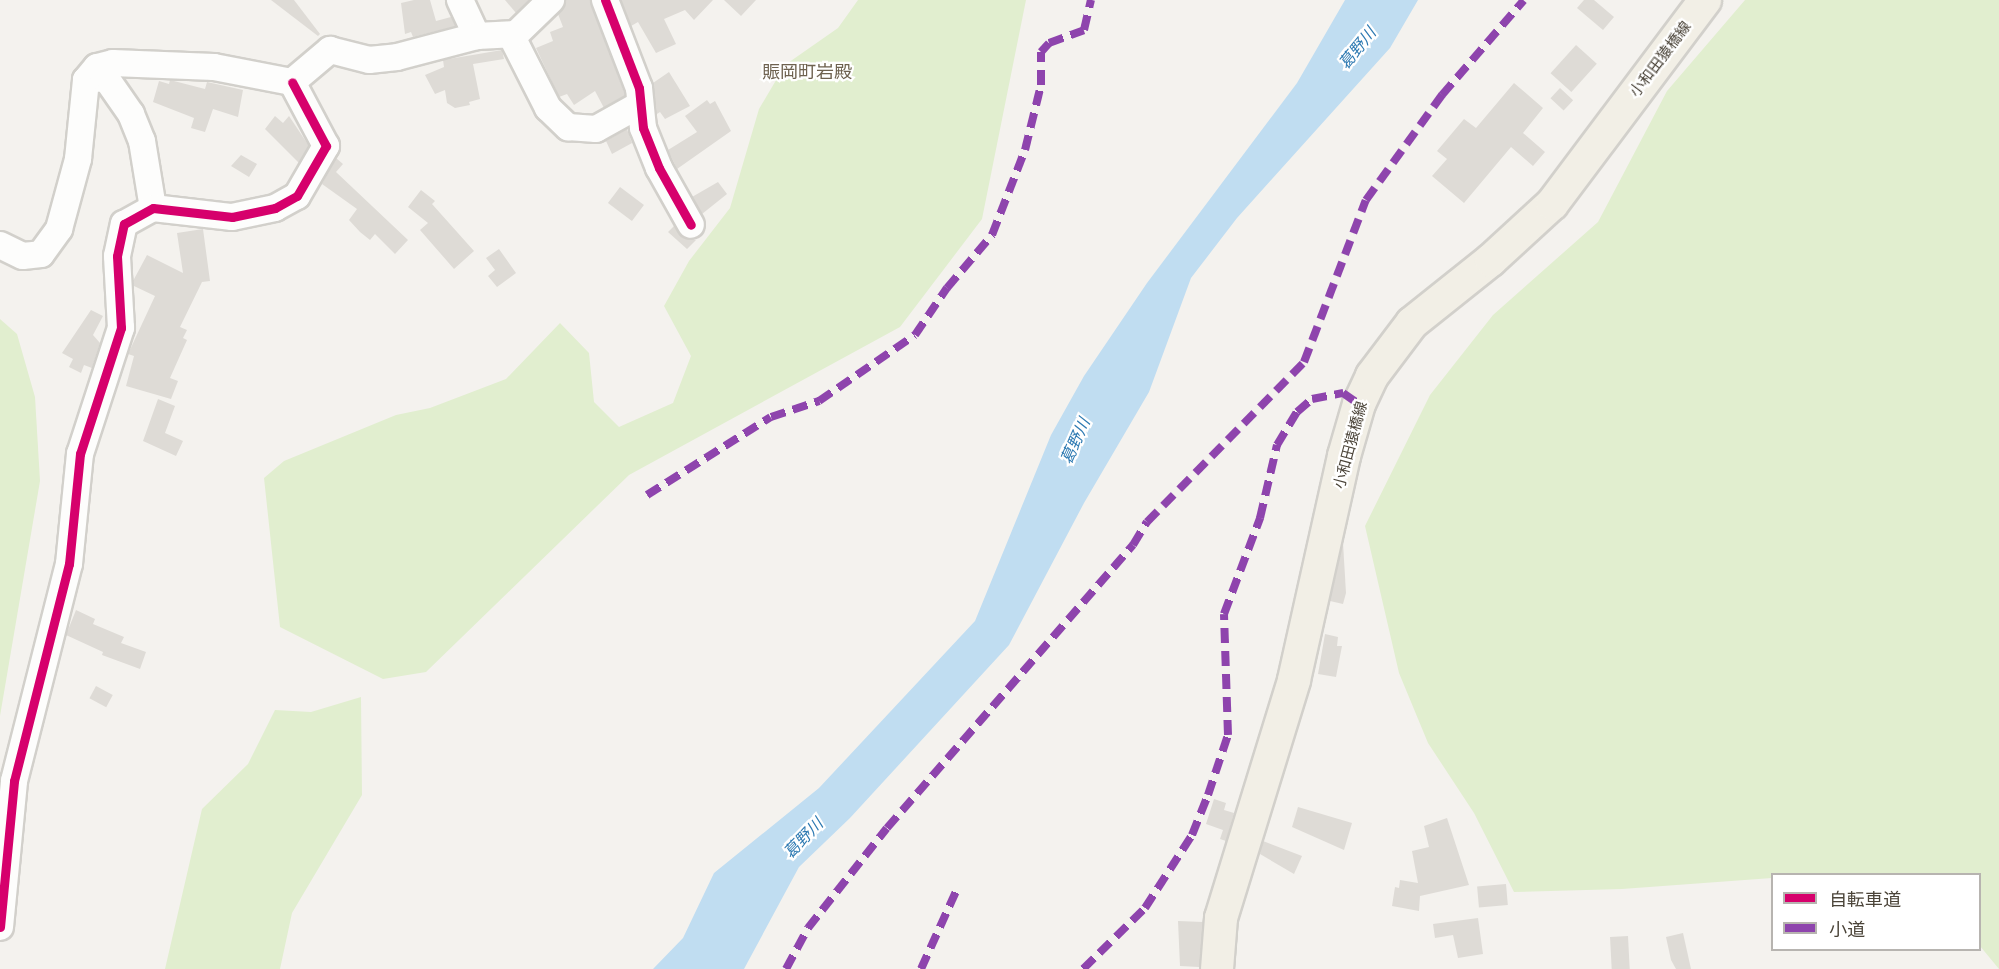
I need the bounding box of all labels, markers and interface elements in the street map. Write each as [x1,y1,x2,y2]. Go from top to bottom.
street label: 小和田猿橋線 [1626,18,1694,100]
water label: 葛野川 [1334,23,1380,73]
district label: 賑岡町岩殿 [762,61,852,83]
street label: 小和田猿橋線 [1330,399,1370,491]
water label: 葛野川 [1056,415,1094,467]
water label: 葛野川 [779,814,827,862]
legend [1771,873,1981,951]
text: 自転車道 [1829,889,1901,910]
text: 小道 [1829,919,1865,940]

